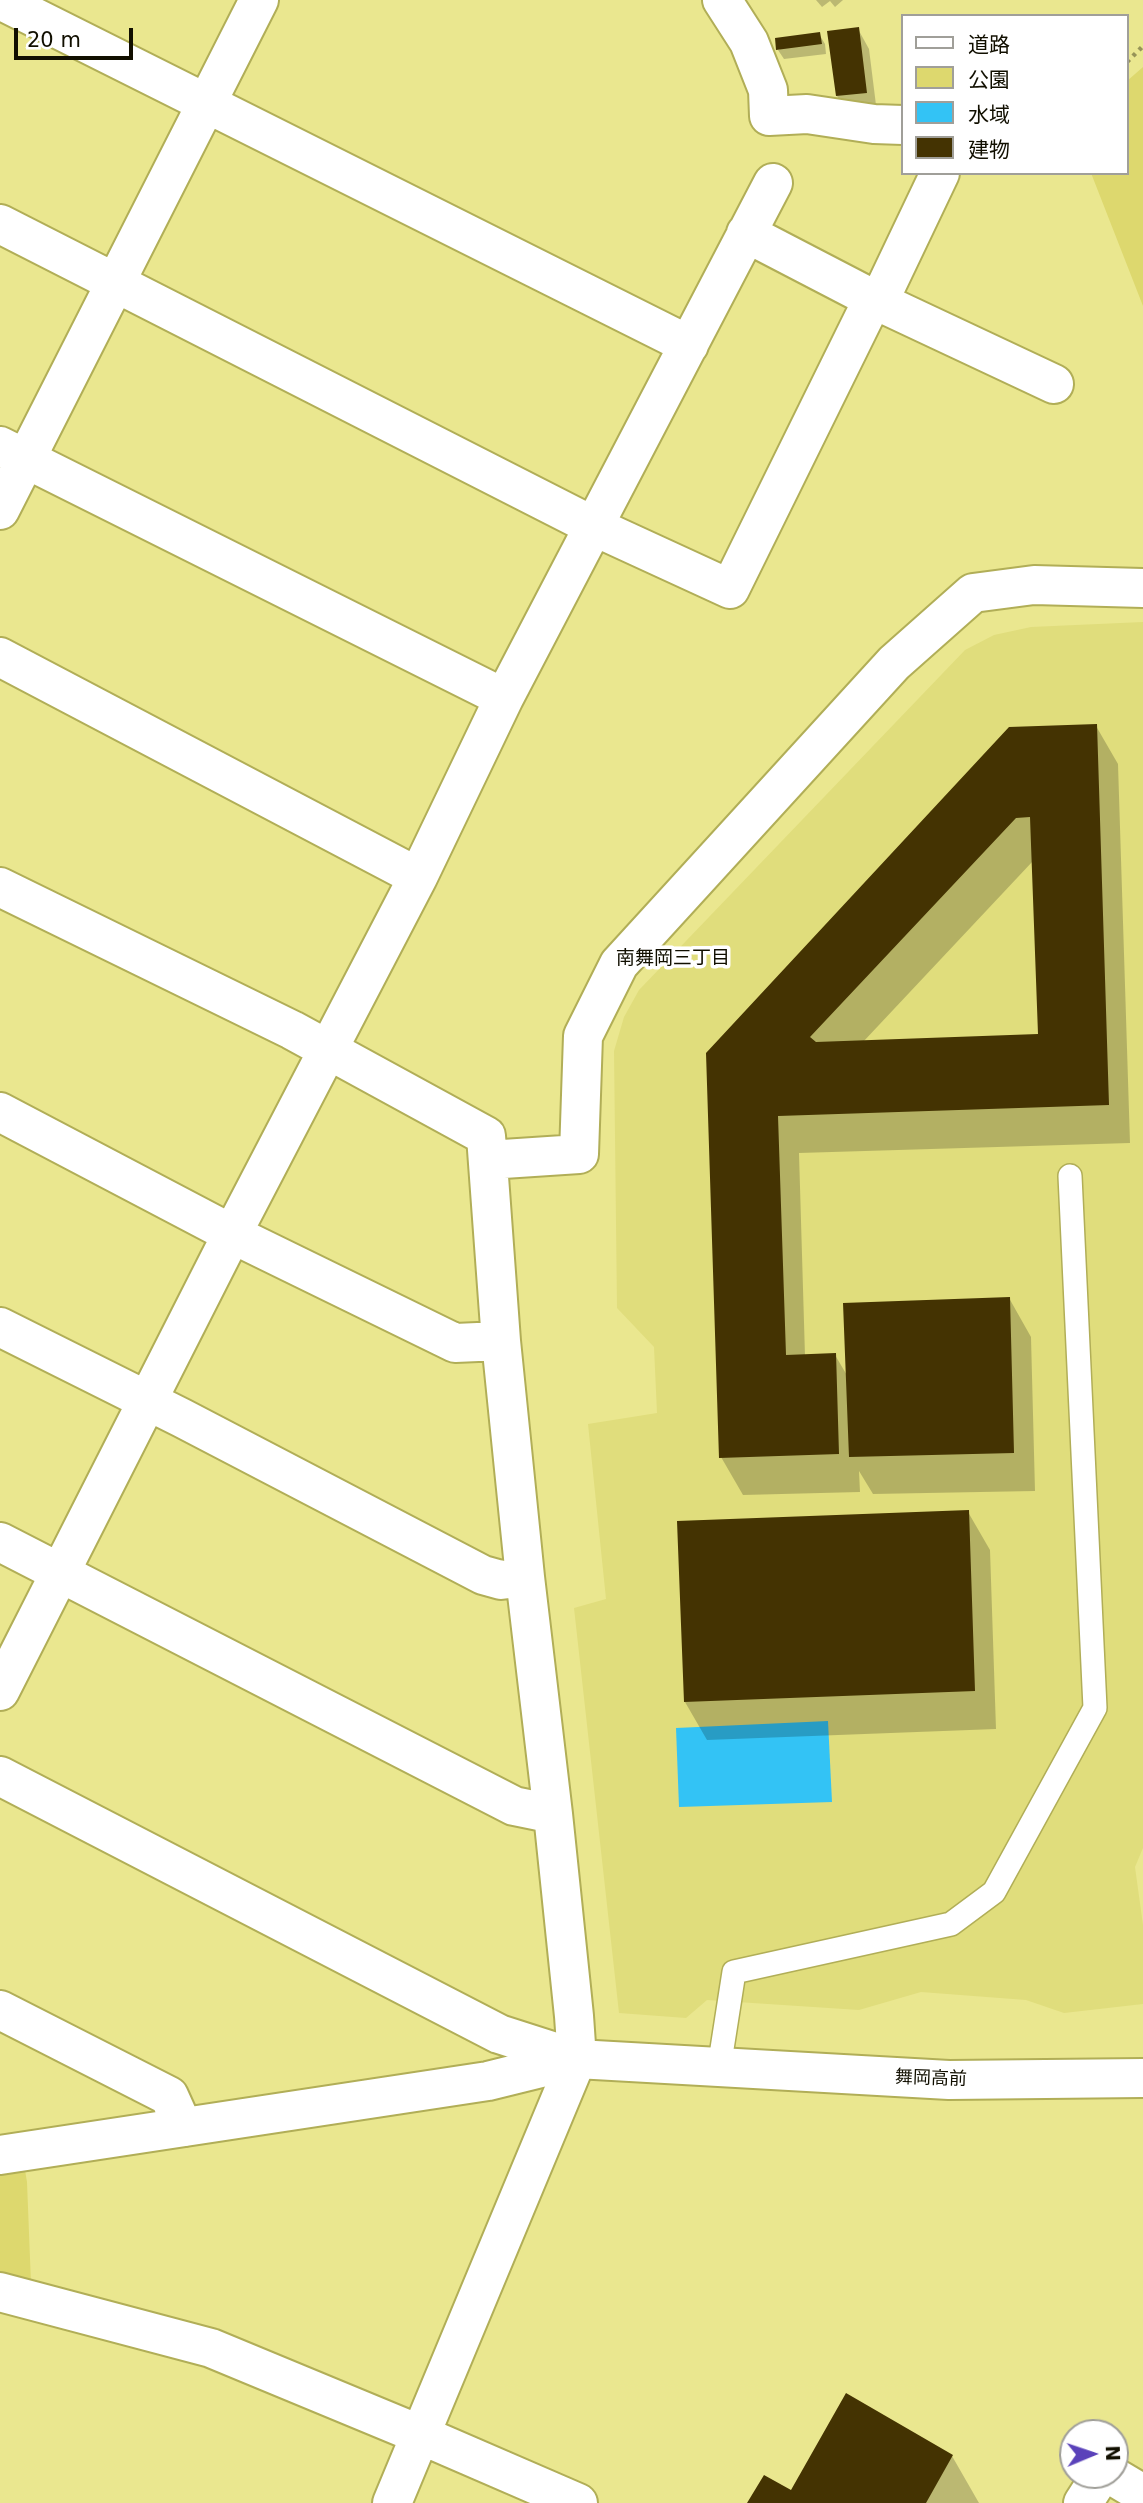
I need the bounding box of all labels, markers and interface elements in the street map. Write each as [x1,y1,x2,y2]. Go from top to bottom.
scale bar [18,14,136,58]
legend [902,14,1129,175]
text: 20 m [27,28,81,52]
text: 道路 [968,33,1010,57]
text: 公園 [968,68,1010,92]
text: 水域 [968,103,1010,127]
text: 建物 [968,138,1010,162]
district label: 南舞岡三丁目 [616,948,730,970]
street label: 舞岡高前 [895,2067,967,2091]
north arrow [1059,2419,1129,2489]
text: N [1102,2445,1124,2462]

